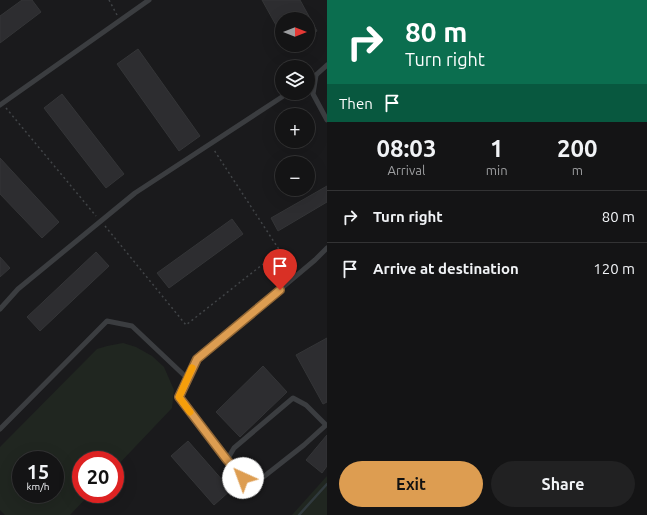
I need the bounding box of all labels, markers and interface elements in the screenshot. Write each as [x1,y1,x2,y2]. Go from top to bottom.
north arrow [275,12,315,52]
map controls [275,12,315,196]
icon: right [339,16,391,68]
text: 80 m [405,16,467,47]
text: Turn right [405,49,485,69]
button: layers [275,60,315,100]
icon: arrive [381,92,403,114]
text: Then [339,95,373,112]
button: + [275,108,315,148]
text: 08:03 [376,135,436,162]
text: 1 [490,135,503,162]
text: 200 [557,135,598,162]
button: − [275,156,315,196]
text: Arrival [387,163,425,177]
text: min [486,163,508,177]
text: m [572,163,583,177]
icon: right [339,206,361,228]
text: Turn right [373,208,443,225]
text: 80 m [602,208,635,225]
pin [263,249,297,290]
icon: arrive [269,255,291,277]
icon: arrive [339,258,361,280]
text: Arrive at destination [373,260,519,277]
text: 120 m [593,260,635,277]
speed limit sign: 20 [72,451,124,503]
position arrow [222,457,264,499]
text: 15 [27,460,49,483]
button: Exit [339,461,483,507]
button: Share [491,461,635,507]
text: km/h [26,481,50,492]

